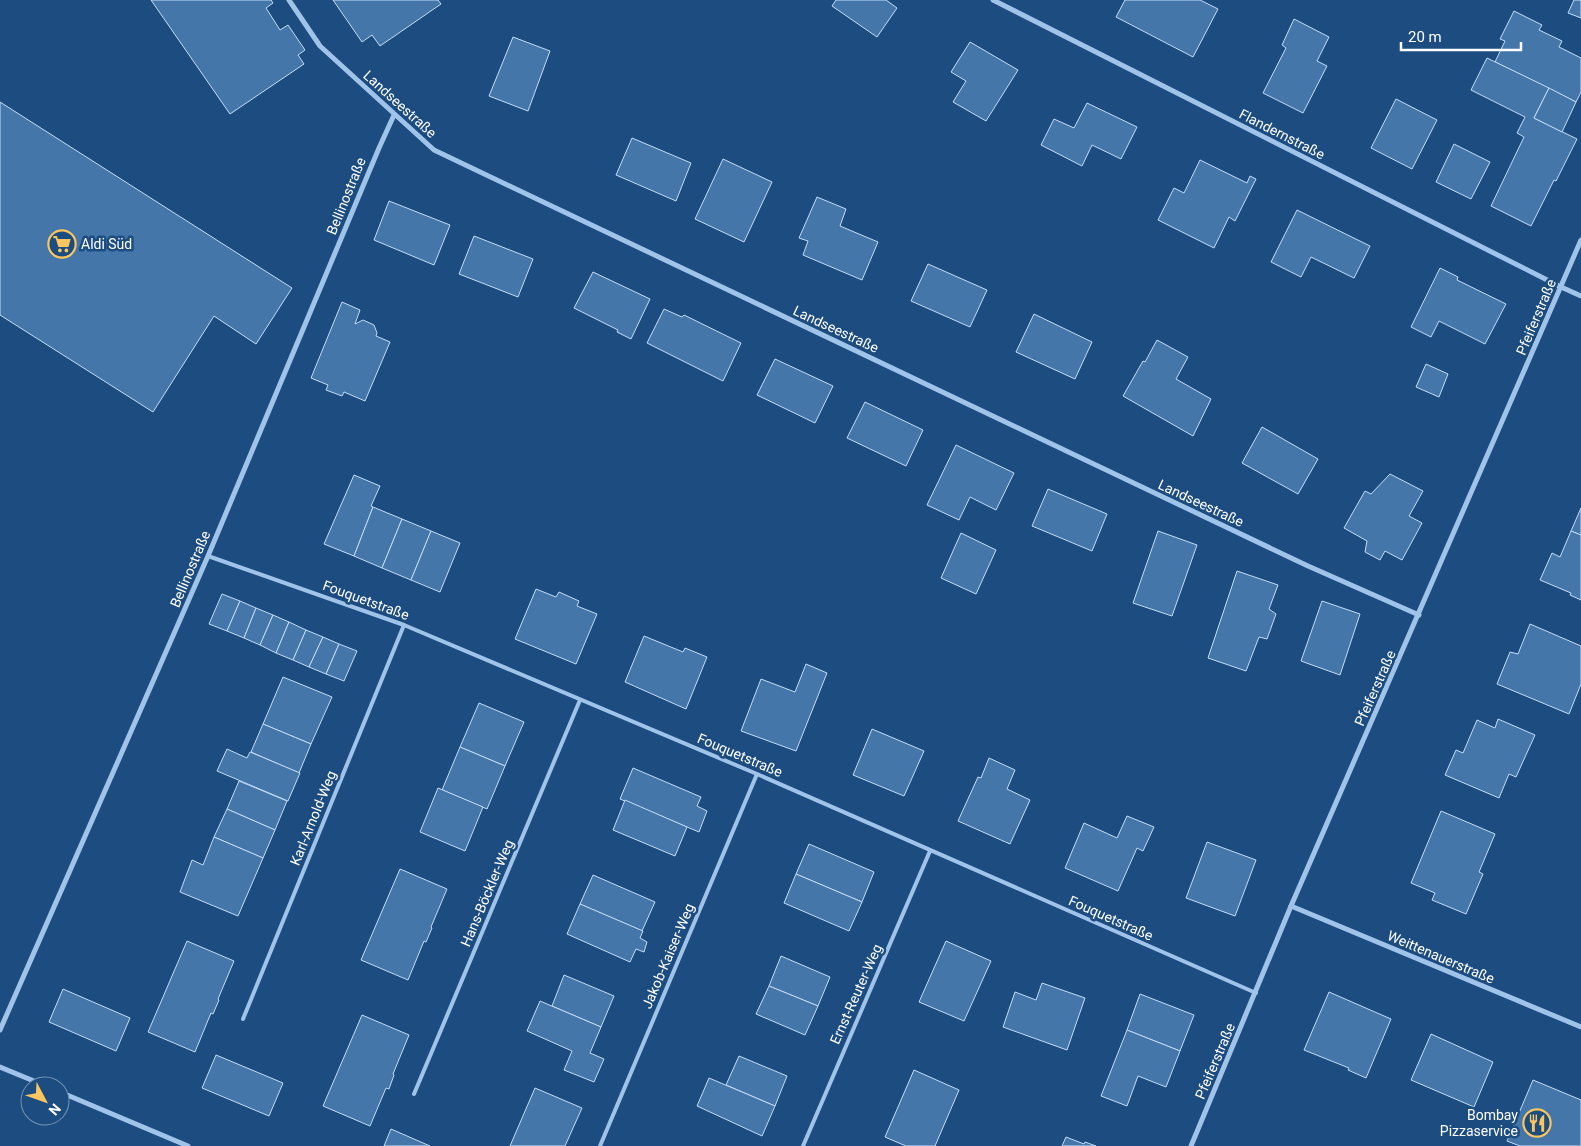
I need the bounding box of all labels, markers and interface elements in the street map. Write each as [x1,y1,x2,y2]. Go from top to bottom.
scale bar [1401,20,1521,52]
text: 20 m [1408,28,1442,46]
street label: Landseestraße [360,67,440,141]
street label: Flandernstraße [1237,106,1327,162]
street label: Bellinostraße [323,155,369,237]
supermarket icon: Aldi Süd [47,229,77,259]
place label: Aldi Süd [81,236,132,252]
street label: Pfeiferstraße [1513,277,1559,357]
street label: Landseestraße [791,302,881,356]
street label: Landseestraße [1156,476,1246,530]
street label: Bellinostraße [167,528,213,610]
street label: Fouquetstraße [321,577,411,623]
street label: Pfeiferstraße [1351,648,1399,728]
street label: Fouquetstraße [695,730,785,780]
street label: Karl-Arnold-Weg [287,768,339,868]
street label: Hans-Böckler-Weg [457,837,517,949]
street label: Fouquetstraße [1066,892,1156,944]
street label: Jakob-Kaiser-Weg [639,901,697,1011]
street label: Weittenauerstraße [1385,927,1497,987]
street label: Ernst-Reuter-Weg [827,941,885,1047]
street label: Pfeiferstraße [1192,1021,1238,1101]
north arrow [20,1076,70,1126]
text: N [46,1101,64,1119]
place label: Bombay Pizzaservice [1440,1107,1518,1139]
restaurant icon: Bombay Pizzaservice [1522,1108,1552,1138]

